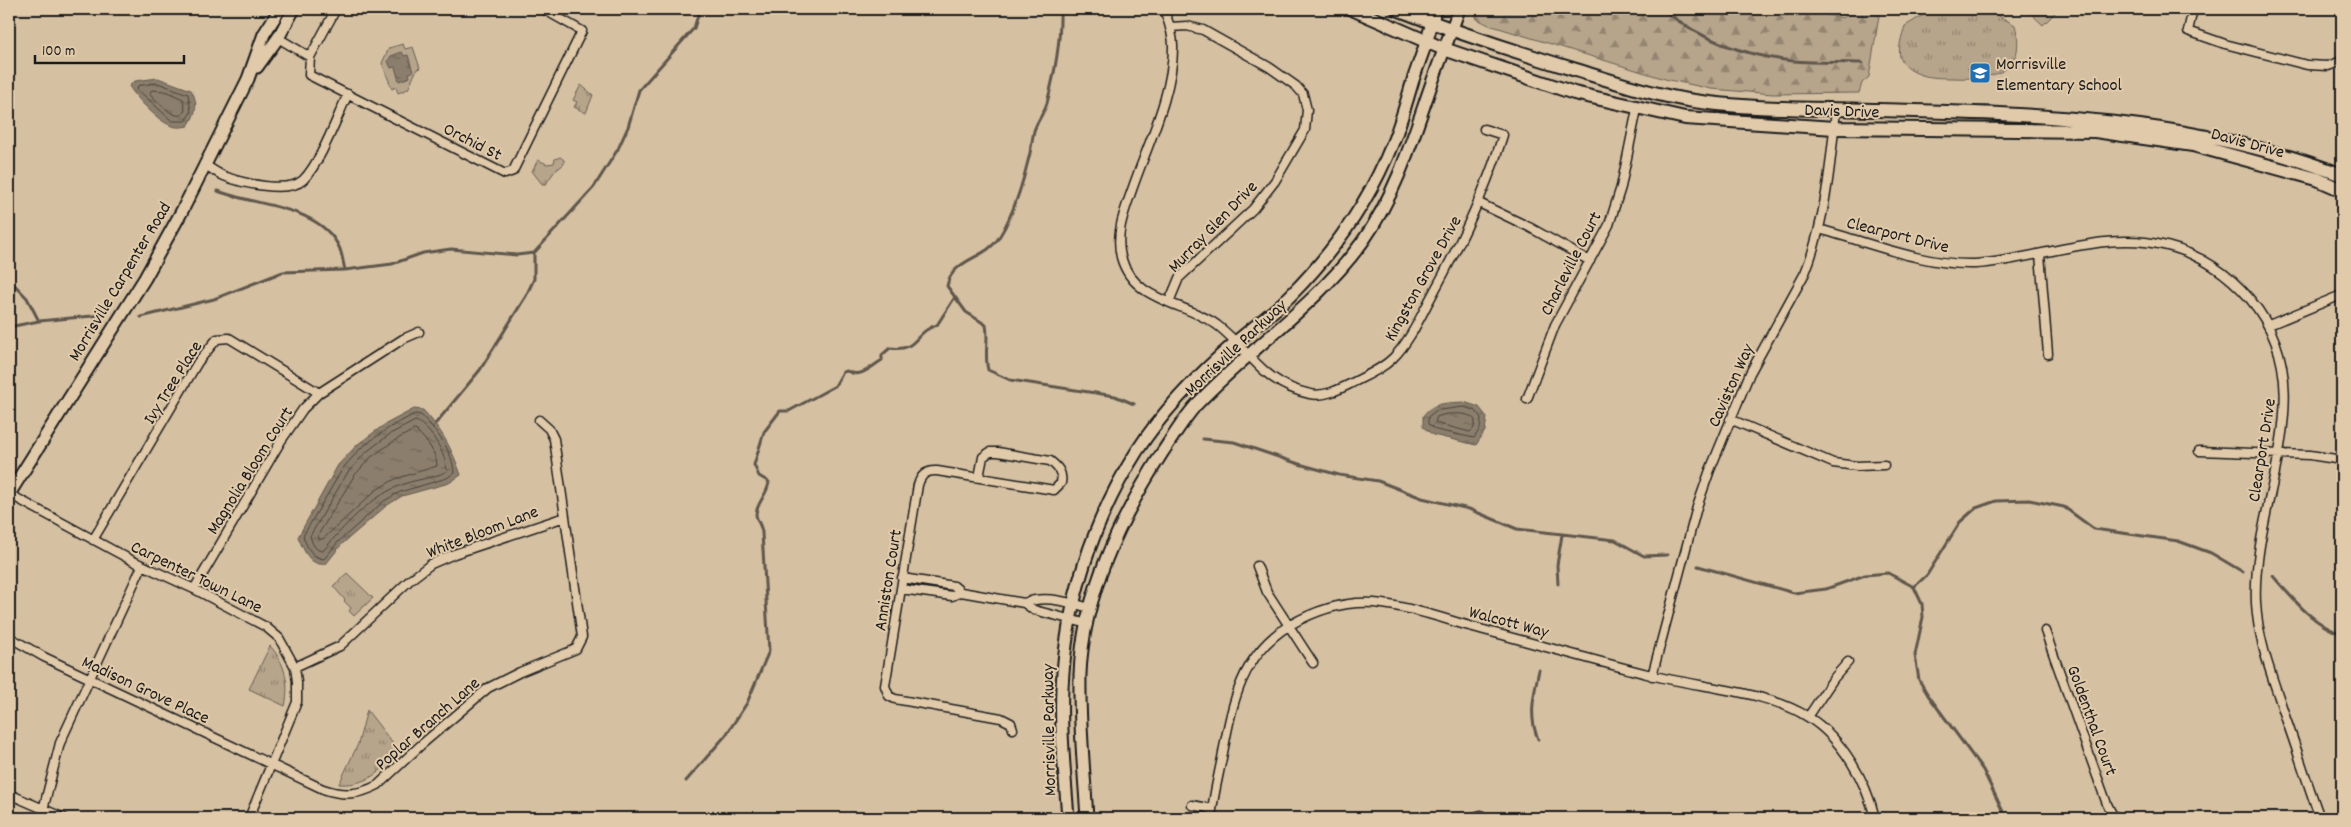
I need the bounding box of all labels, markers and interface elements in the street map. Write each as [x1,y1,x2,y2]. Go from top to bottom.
scale bar [35,32,184,64]
text: 100 m [42,41,75,63]
place label: Morrisville Elementary School [1996,53,2123,99]
school or university icon: Morrisville Elementary School [1968,61,1992,85]
street label: Davis Drive [1804,99,1880,126]
street label: Orchid St [438,118,506,169]
street label: Davis Drive [2208,123,2287,166]
street label: Murray Glen Drive [1163,176,1265,280]
street label: Morrisville Carpenter Road [64,198,179,367]
street label: Charleville Court [1535,207,1609,321]
street label: Kingston Grove Drive [1379,212,1469,347]
street label: Clearport Drive [1844,212,1951,261]
street label: Morrisville Parkway [1180,294,1294,403]
street label: Ivy Tree Place [139,337,210,430]
street label: Caviston Way [1703,340,1762,432]
street label: Clearport Drive [2243,397,2284,504]
street label: Magnolia Bloom Court [202,402,301,540]
street label: White Bloom Lane [423,501,542,566]
street label: Anniston Court [869,528,910,633]
street label: Carpenter Town Lane [126,536,266,621]
street label: Walcott Way [1466,601,1552,646]
street label: Madison Grove Place [77,651,213,732]
street label: Goldenthal Court [2059,662,2122,780]
street label: Morrisville Parkway [1037,663,1064,796]
street label: Poplar Branch Lane [371,672,487,777]

